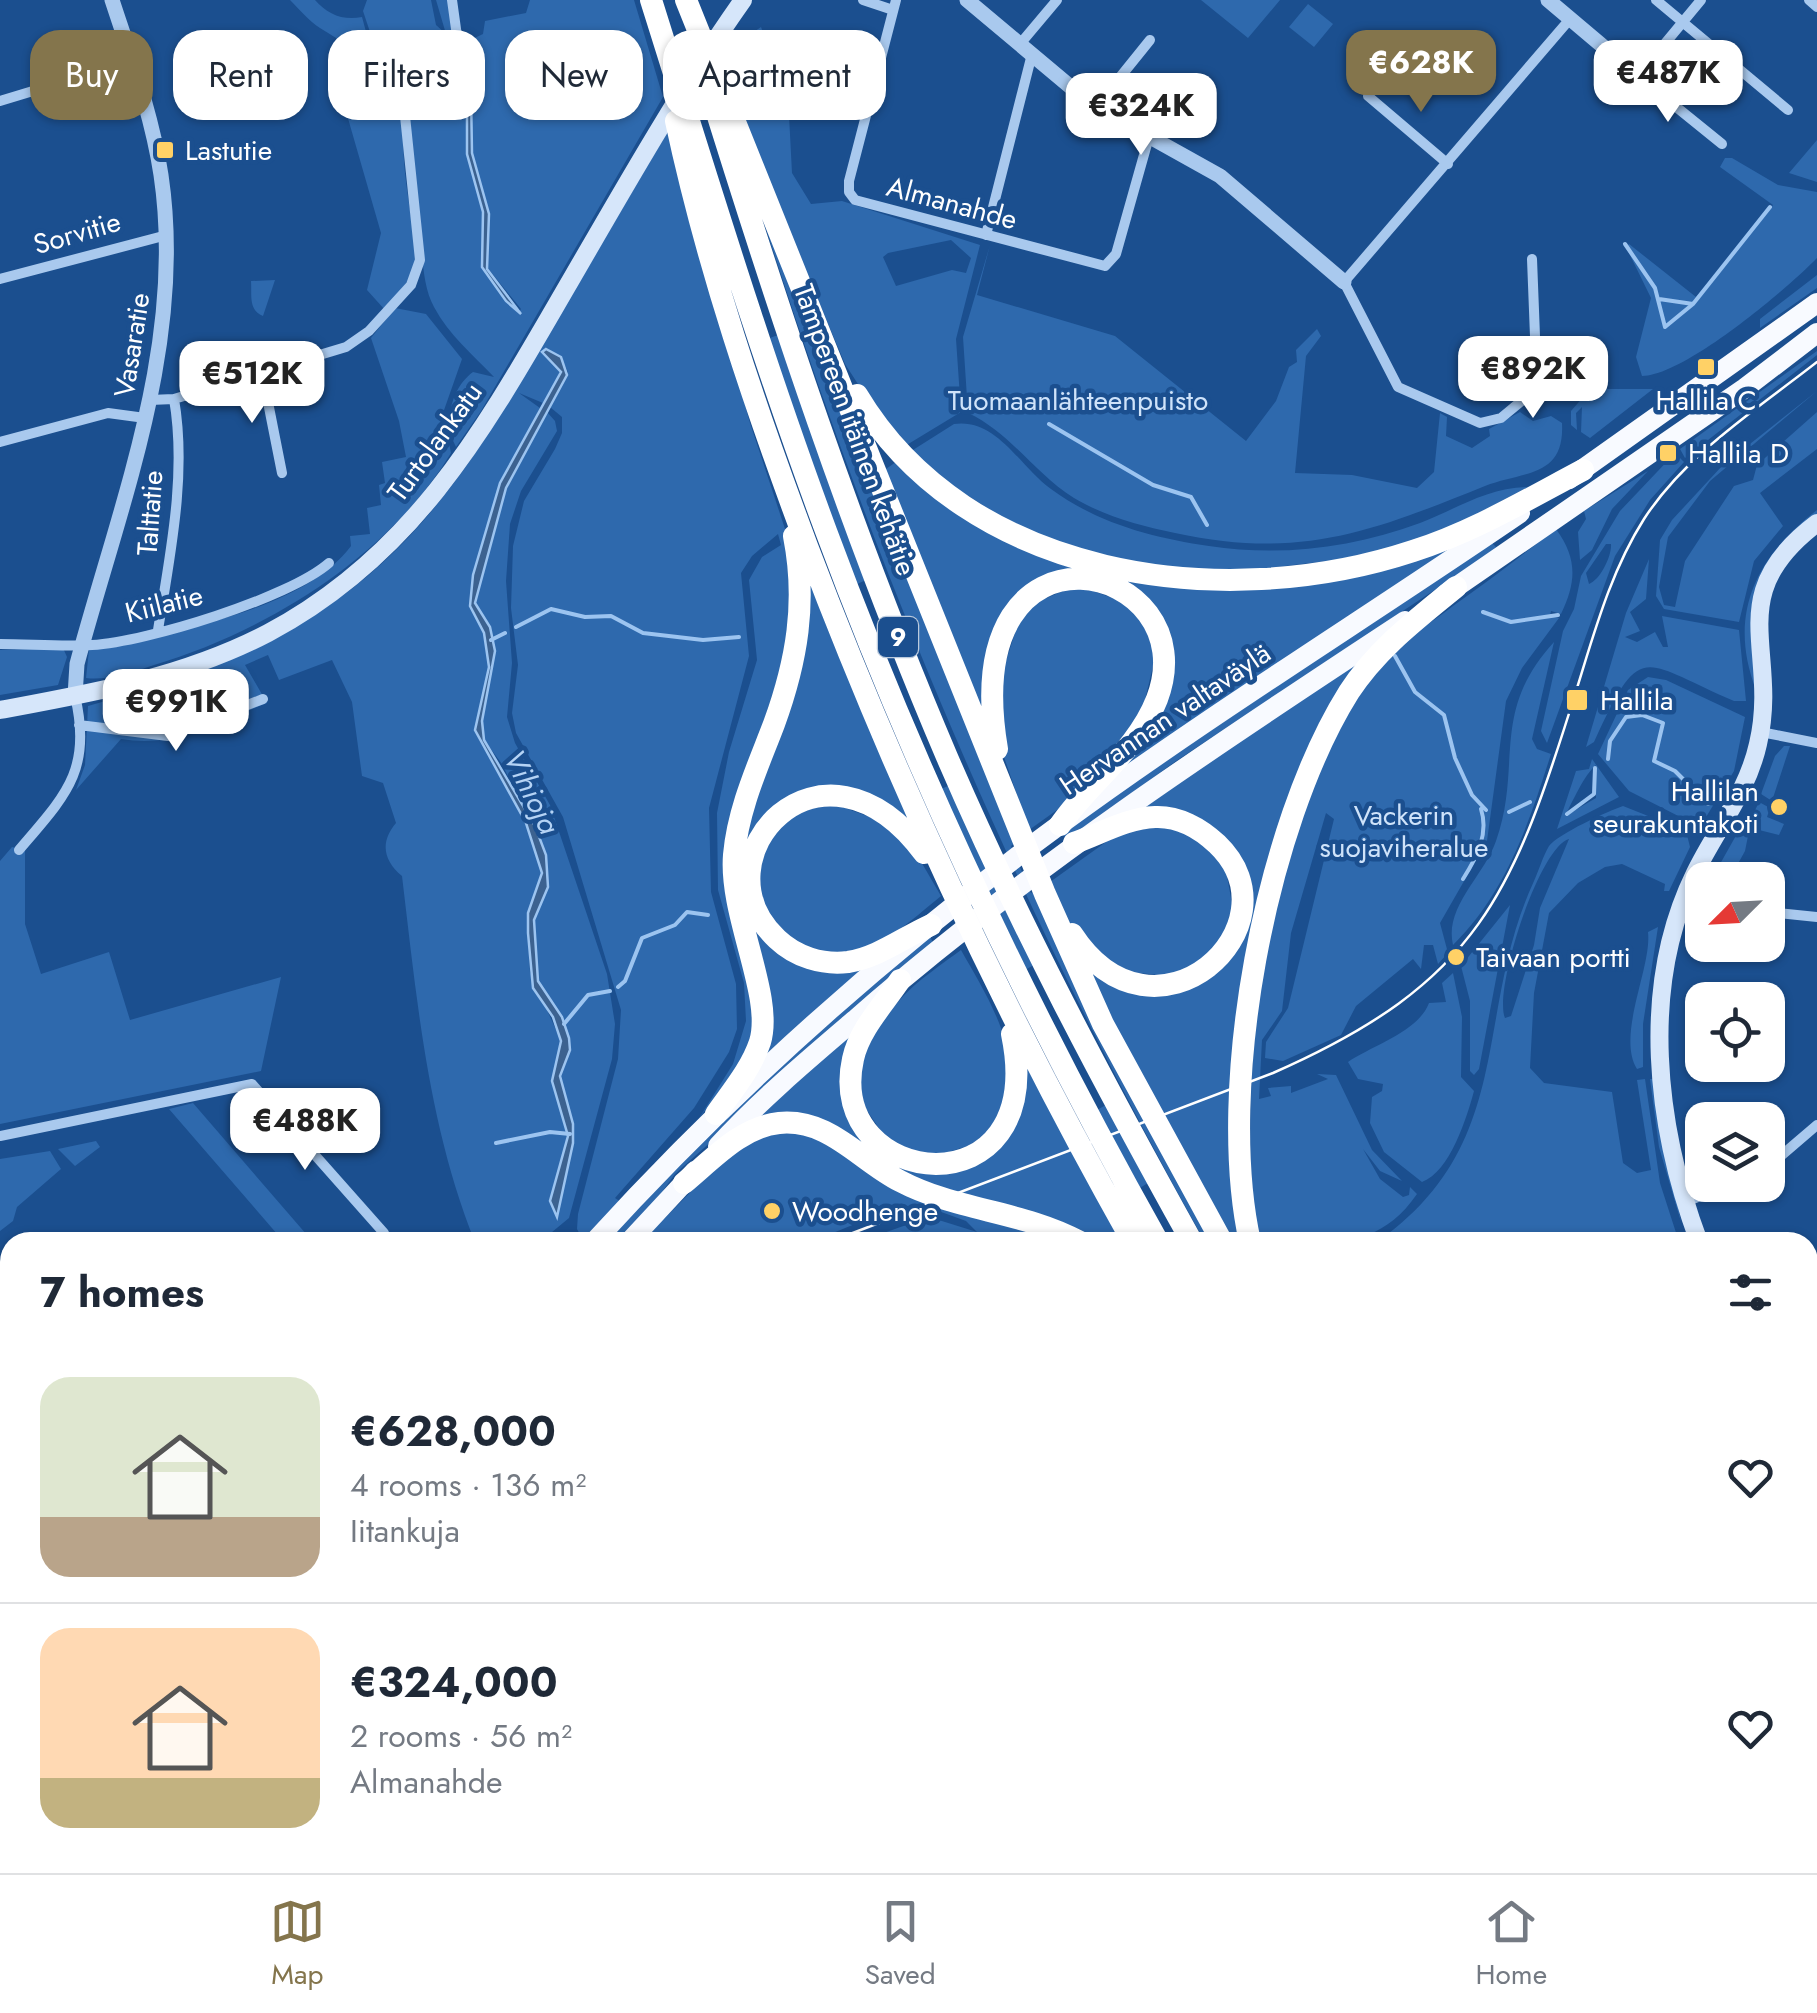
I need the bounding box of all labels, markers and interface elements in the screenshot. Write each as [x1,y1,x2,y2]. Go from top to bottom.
chip: Buy [30,30,153,120]
chip: Rent [173,30,308,120]
chip: Filters [328,30,485,120]
chip: New [505,30,643,120]
chip: Apartment [663,30,886,120]
pin: €628K [1351,30,1491,115]
text: €628K [1368,39,1474,85]
pin: €487K [1598,40,1738,125]
text: €487K [1616,49,1720,95]
pin: €324K [1071,73,1211,158]
text: €324K [1088,82,1194,128]
place label: Lastutie [185,130,272,171]
marker: Lastutie [154,139,176,161]
street label: Almanahde [882,166,1022,240]
street label: Sorvitie [29,201,125,265]
street label: Tampereen itäinen kehätie [783,279,927,581]
street label: Vasaratie [104,290,160,400]
pin: €892K [1463,336,1603,421]
pin: €512K [182,341,322,426]
text: €892K [1480,345,1586,391]
text: €512K [201,350,303,396]
marker: Hallila C [1695,356,1717,378]
street label: Turtolankatu [378,374,492,510]
park label: Tuomaanlähteenpuisto [948,380,1208,421]
place label: Hallila C [1655,380,1757,421]
place label: Hallila D [1688,433,1789,474]
marker: Hallila D [1657,442,1679,464]
street label: Talttatie [127,469,173,557]
street label: Kiilatie [121,575,207,633]
road number: 9 [878,617,918,657]
street label: Hervannan valtaväylä [1051,633,1279,805]
pin: €991K [106,669,246,754]
text: €991K [125,678,227,724]
place label: Hallila [1600,680,1674,721]
marker: Hallila [1564,687,1590,713]
water label: Vihioja [493,742,571,842]
place label: Hallilan seurakuntakoti [1593,771,1759,844]
park label: Vackerin suojaviheralue [1320,795,1488,868]
marker: Hallilan seurakuntakoti [1768,796,1790,818]
north arrow [1685,862,1785,962]
map controls [1685,862,1785,1202]
place label: Taivaan portti [1476,937,1631,978]
marker: Taivaan portti [1445,946,1467,968]
button: locate [1685,982,1785,1082]
pin: €488K [235,1088,375,1173]
text: €488K [252,1097,358,1143]
button: layers [1685,1102,1785,1202]
place label: Woodhenge [792,1191,938,1232]
marker: Woodhenge [761,1200,783,1222]
text: 7 homes [40,1262,204,1323]
icon: filters [1723,1265,1778,1320]
text: €628,000 [350,1401,556,1462]
icon: home [120,1417,240,1537]
icon: heart [1723,1450,1778,1505]
text: 4 rooms · 136 m² [350,1462,586,1508]
text: Iitankuja [350,1508,460,1554]
text: €324,000 [350,1652,557,1713]
icon: home [120,1668,240,1788]
icon: heart [1723,1701,1778,1756]
text: 2 rooms · 56 m² [350,1713,572,1759]
text: Almanahde [350,1759,503,1805]
tab: Map [270,1894,325,1995]
tab: Saved [865,1894,936,1995]
tab: Home [1475,1894,1547,1995]

